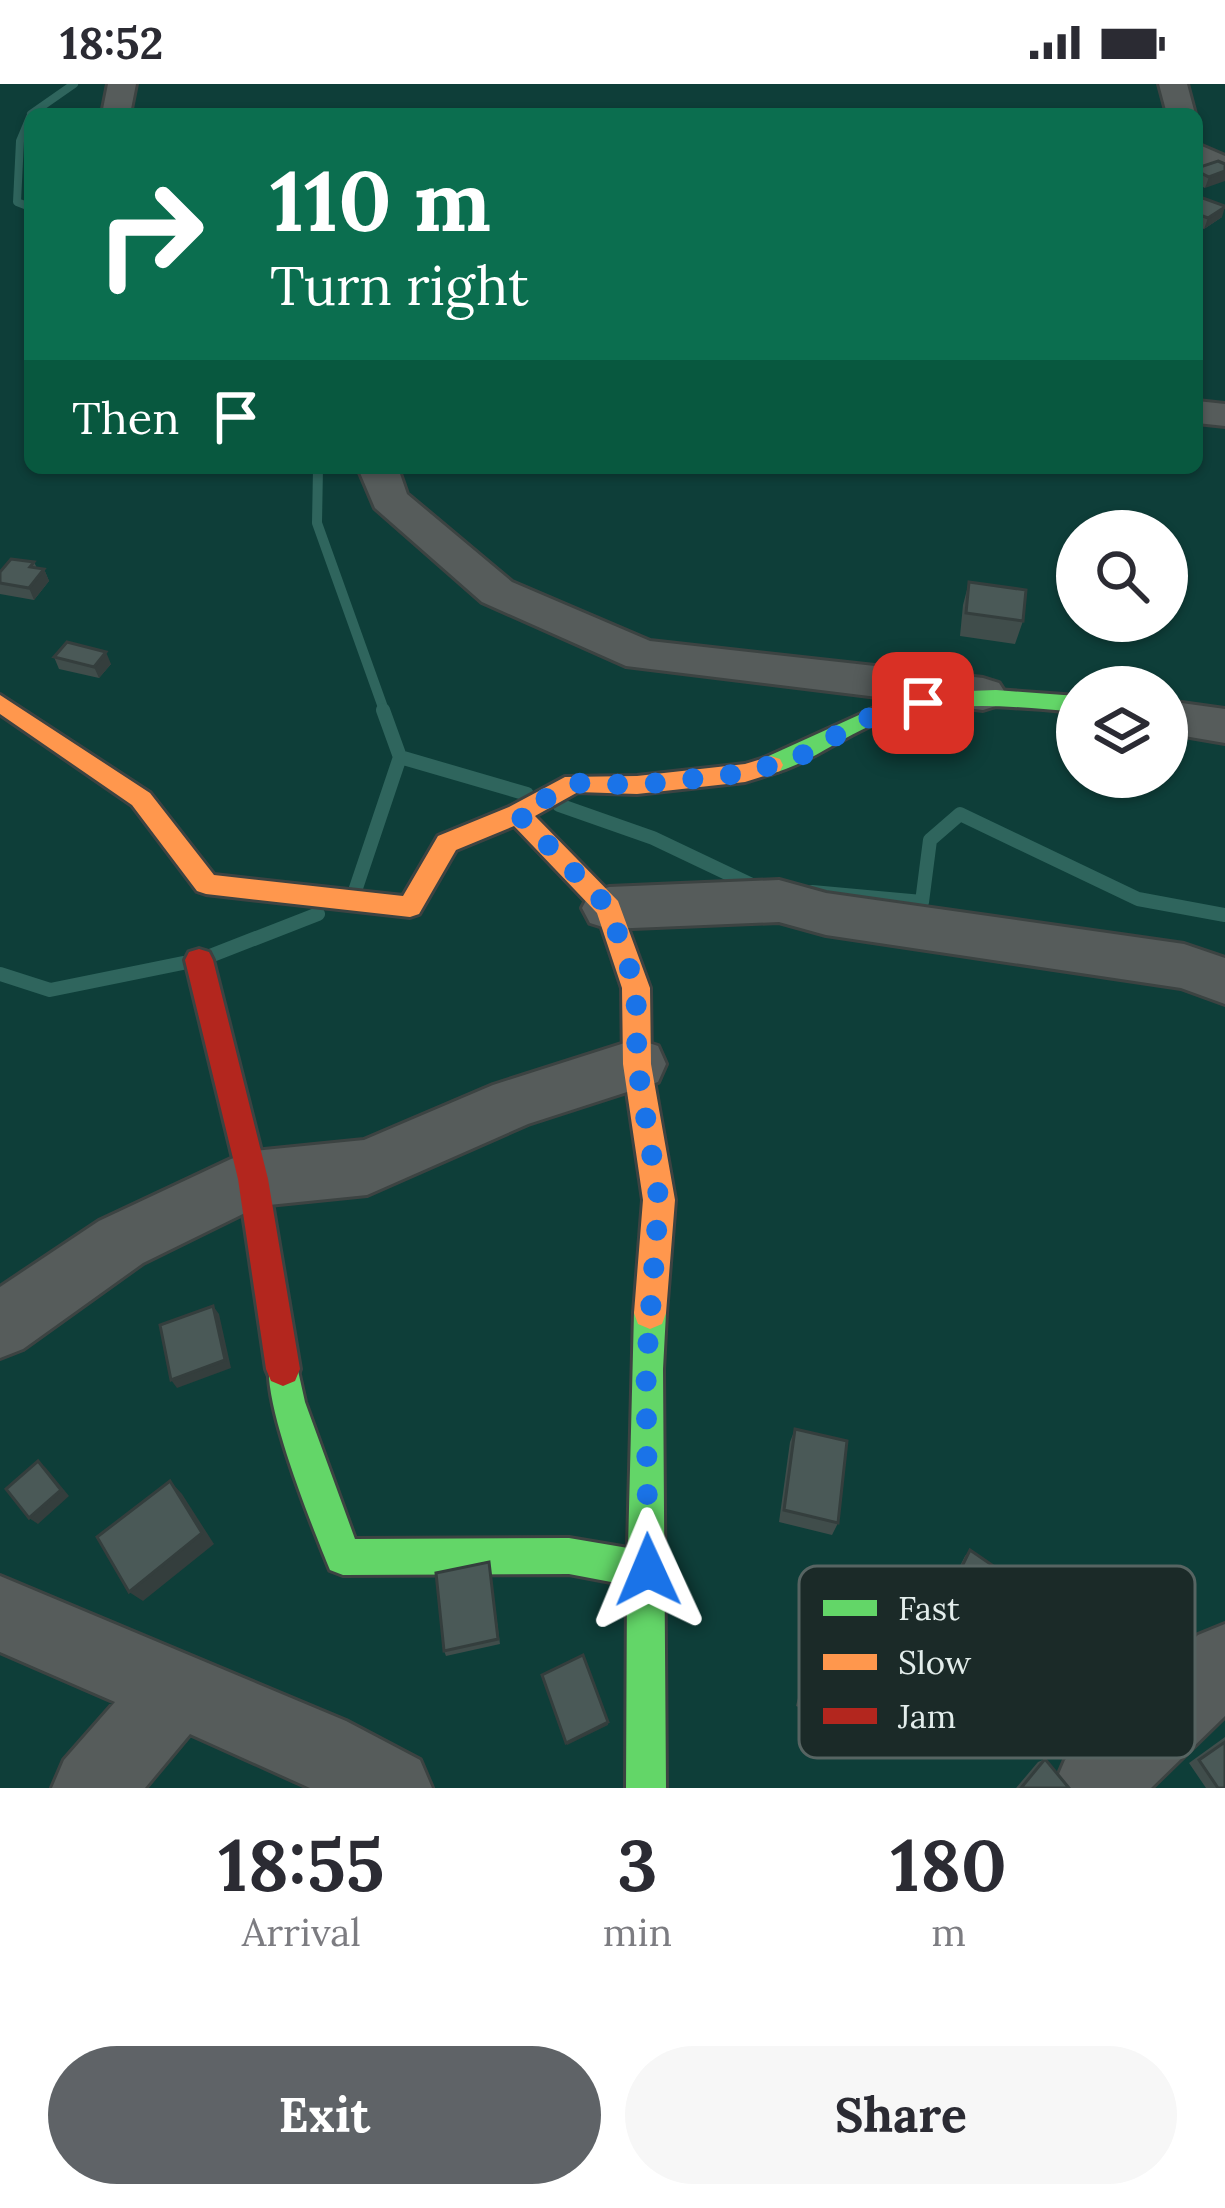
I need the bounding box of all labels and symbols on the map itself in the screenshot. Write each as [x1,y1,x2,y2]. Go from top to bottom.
pin [872,652,974,754]
position arrow [585,1507,711,1633]
legend [799,1566,1195,1758]
text: Fast [898,1587,960,1629]
text: Slow [898,1641,972,1683]
text: Jam [897,1695,956,1737]

